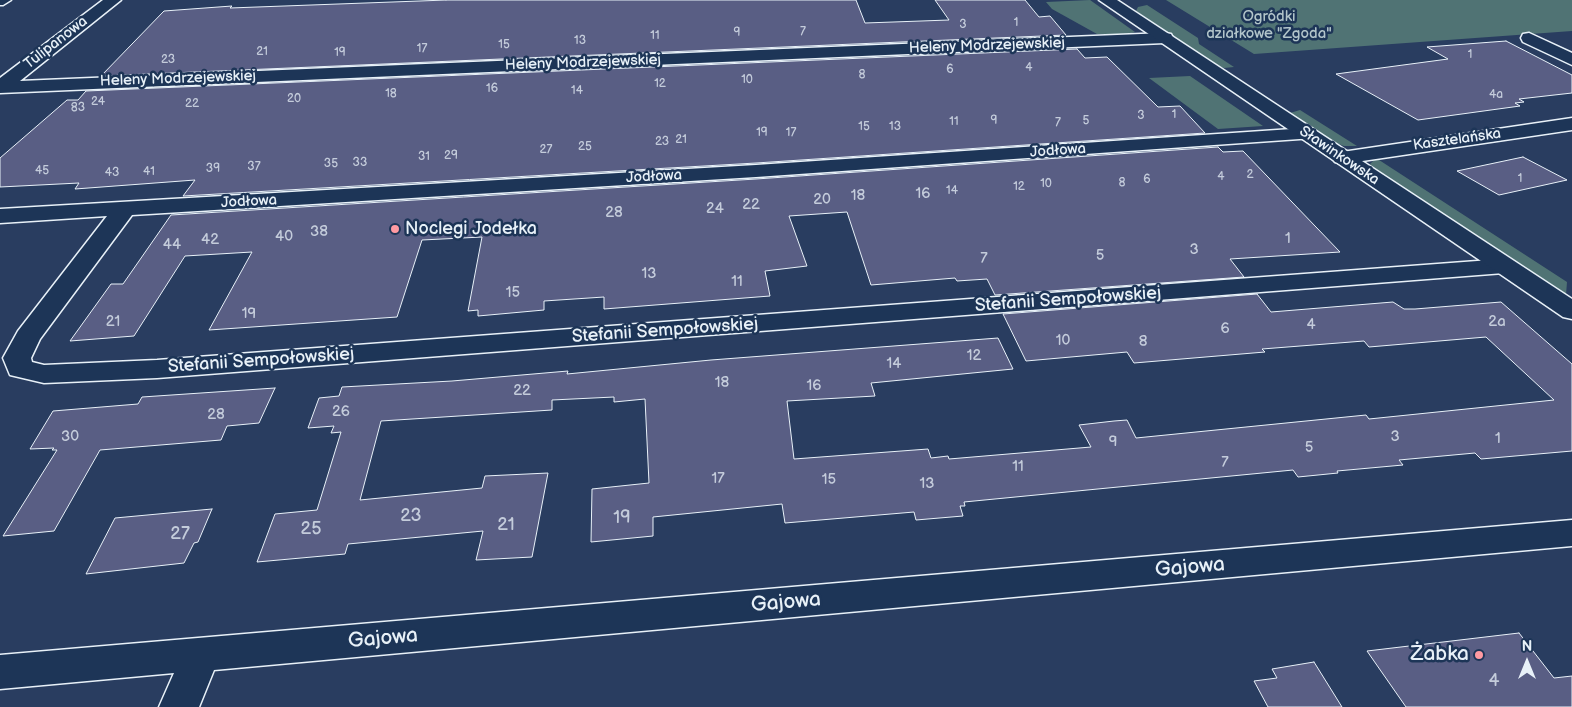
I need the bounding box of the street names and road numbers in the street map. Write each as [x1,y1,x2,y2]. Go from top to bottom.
street label: Tulipanowa [21,13,91,73]
street label: Heleny Modrzejewskiej [909,34,1065,58]
street label: Heleny Modrzejewskiej [505,51,661,75]
street label: Heleny Modrzejewskiej [100,67,256,91]
street label: Sławinkowska [1295,123,1383,189]
street label: Kasztelańska [1412,125,1502,155]
street label: Jodłowa [1029,140,1087,162]
street label: Jodłowa [626,167,682,187]
street label: Jodłowa [221,192,277,212]
street label: Stefanii Sempołowskiej [974,283,1162,317]
street label: Stefanii Sempołowskiej [571,314,759,348]
street label: Stefanii Sempołowskiej [167,344,355,378]
street label: Gajowa [1154,552,1226,584]
street label: Gajowa [750,587,822,619]
street label: Gajowa [347,623,419,655]

